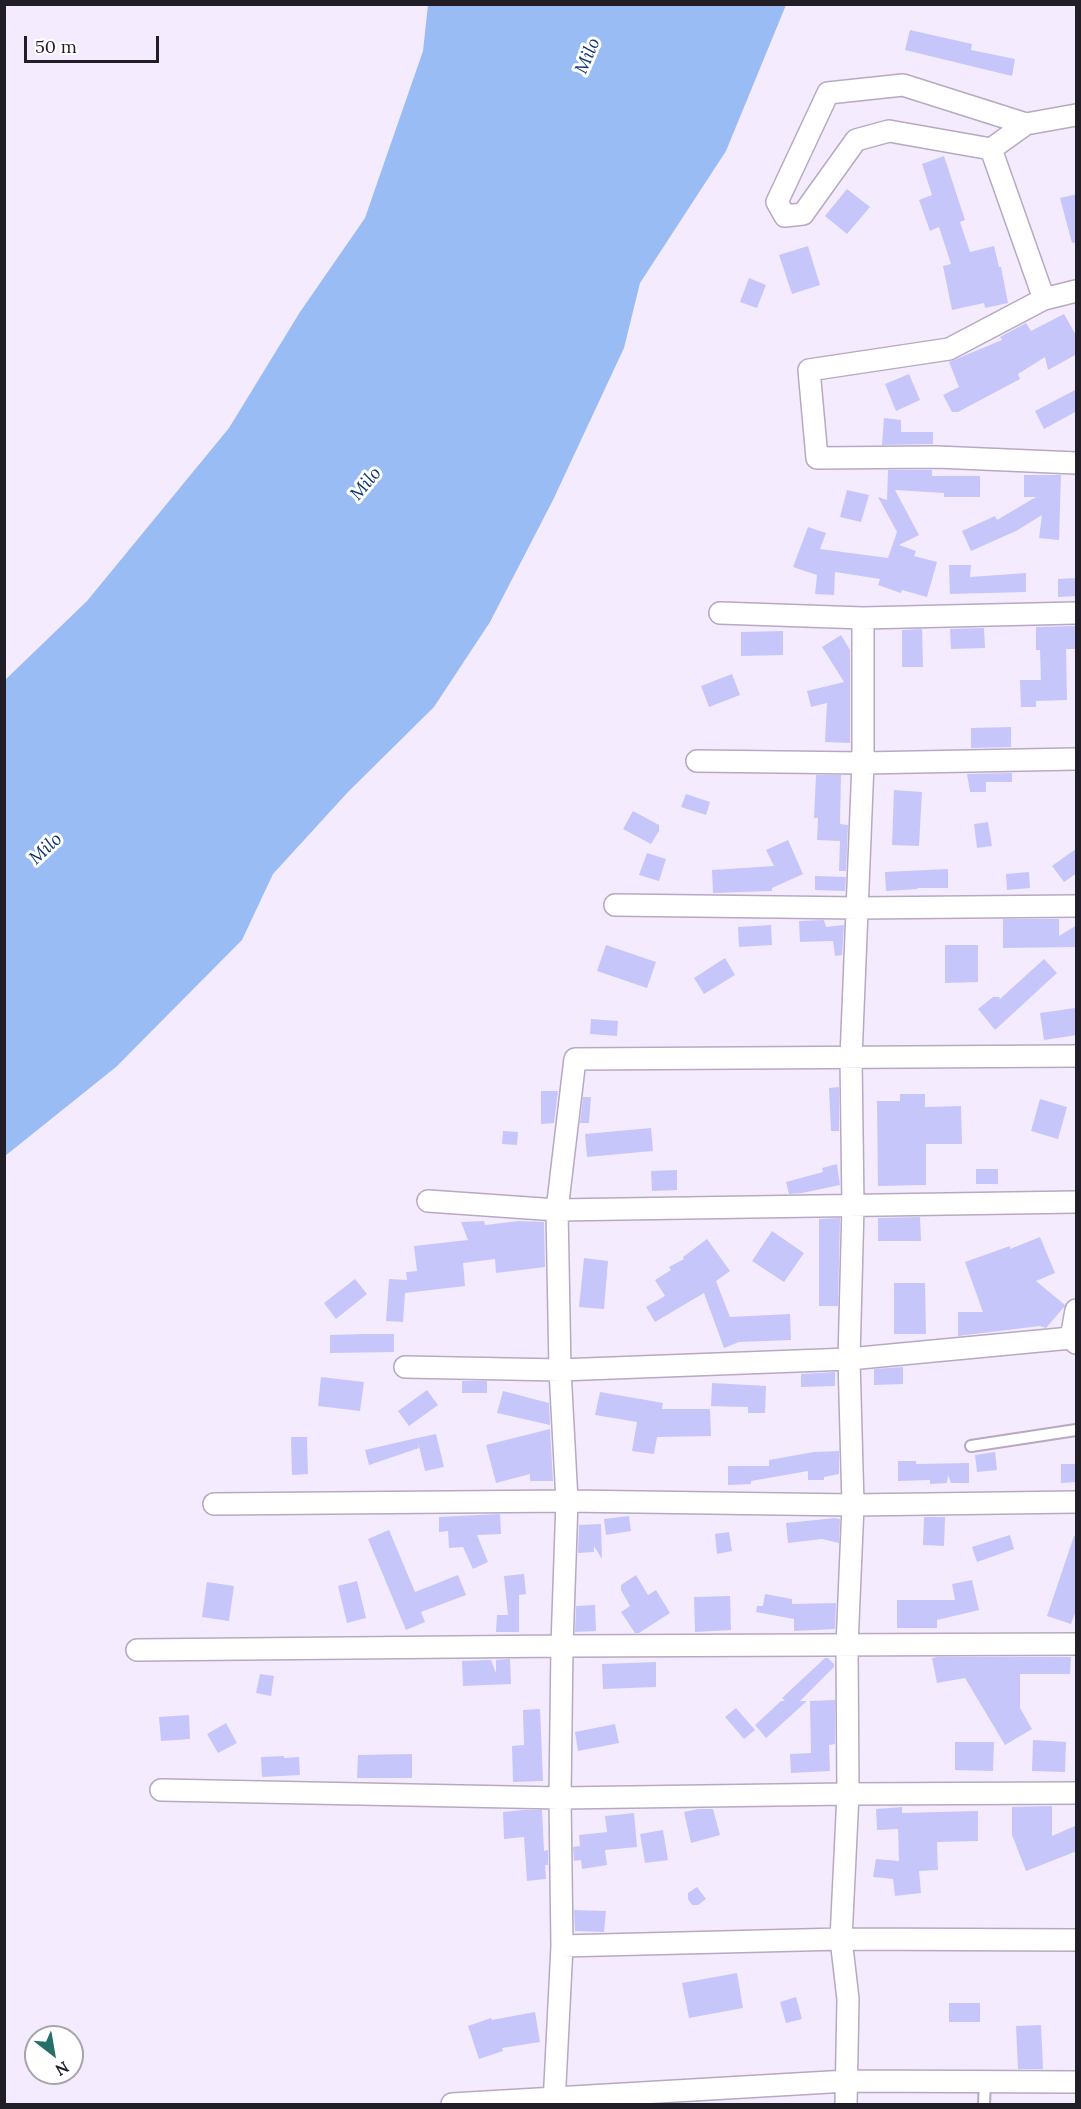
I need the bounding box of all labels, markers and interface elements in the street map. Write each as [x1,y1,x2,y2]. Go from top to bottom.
scale bar [27,24,162,62]
text: 50 m [35,35,77,58]
water label: Milo [571,35,605,77]
water label: Milo [346,463,386,505]
water label: Milo [25,829,67,869]
north arrow [24,2025,84,2085]
text: N [52,2057,73,2080]

